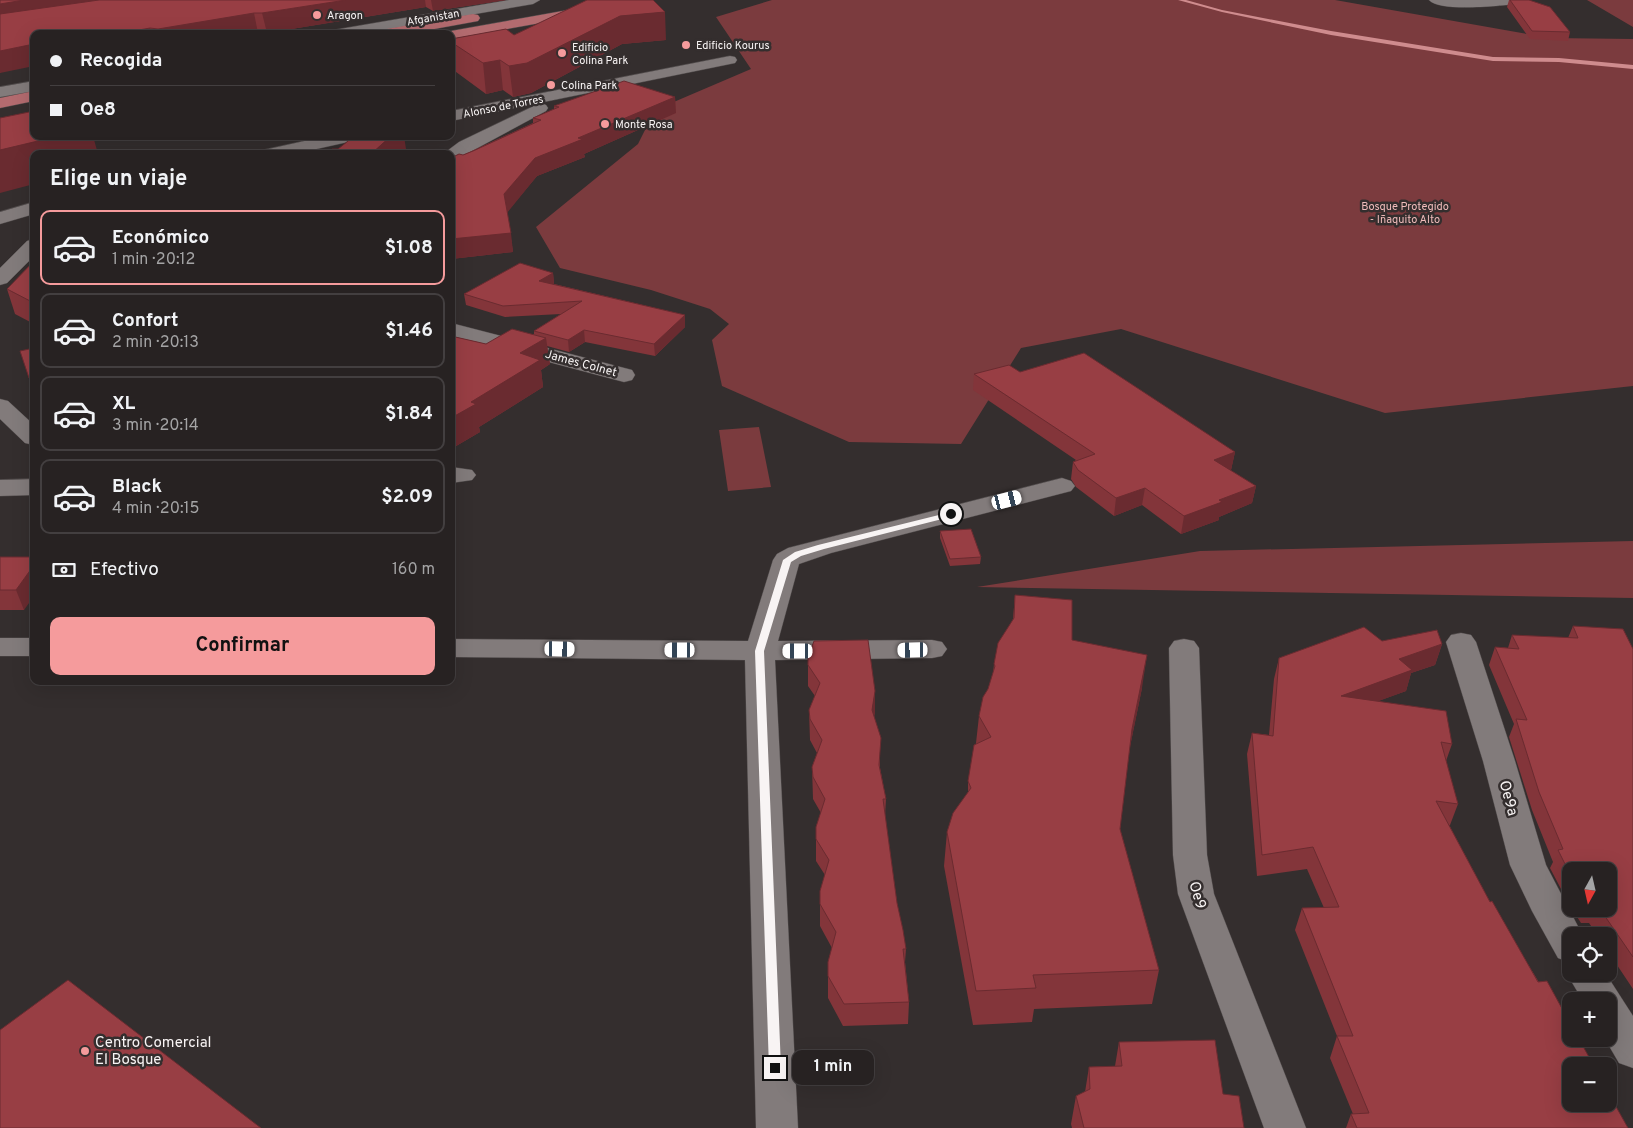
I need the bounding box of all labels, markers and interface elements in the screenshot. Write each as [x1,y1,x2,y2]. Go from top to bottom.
street label: Afganistan [406,6,461,29]
marker: Aragon [311,9,323,21]
place label: Aragon [327,9,363,23]
marker: Edificio Kourus [680,39,692,51]
place label: Edificio Kourus [696,39,770,53]
place label: Edificio Colina Park [572,41,628,68]
marker: Edificio Colina Park [556,47,568,59]
text: Recogida [80,49,162,73]
marker: Colina Park [545,79,557,91]
place label: Colina Park [561,79,617,93]
street label: Alonso de Torres [462,92,544,122]
text: Oe8 [80,98,116,122]
marker: Monte Rosa [599,118,611,130]
place label: Monte Rosa [615,118,673,132]
text: Elige un viaje [50,166,187,193]
park label: Bosque Protegido - Iñaquito Alto [1361,200,1449,227]
icon: car [52,225,97,270]
text: Económico [112,226,209,250]
text: $1.08 [385,236,433,260]
text: 1 min · 20:12 [112,250,195,270]
icon: car [52,308,97,353]
text: Confort [112,309,178,333]
text: $1.46 [385,319,433,343]
text: 2 min · 20:13 [112,333,199,353]
street label: James Colnet [543,347,618,381]
icon: car [52,391,97,436]
text: XL [112,392,135,416]
text: $1.84 [385,402,433,426]
text: 3 min · 20:14 [112,416,199,436]
icon: car [52,474,97,519]
text: Black [112,475,162,499]
text: $2.09 [381,485,433,509]
car [990,489,1023,511]
text: 4 min · 20:15 [112,499,199,519]
route start [940,503,962,525]
icon: cash [50,556,78,584]
text: Efectivo [90,558,159,582]
text: 160 m [392,560,435,580]
button: Confirmar [50,617,435,675]
car [544,641,575,657]
car [897,642,928,658]
car [665,643,695,658]
car [783,644,813,659]
street label: Oe9a [1494,779,1521,818]
north arrow [1562,862,1618,918]
map controls [1562,862,1617,1112]
street label: Oe9 [1184,879,1210,911]
button: locate [1562,927,1617,982]
button: + [1562,992,1617,1047]
place label: Centro Comercial El Bosque [95,1034,211,1070]
marker: Centro Comercial El Bosque [79,1045,91,1057]
callout: 1 min [792,1050,875,1086]
route end [764,1057,786,1079]
text: 1 min [814,1057,852,1077]
button: − [1562,1057,1617,1112]

